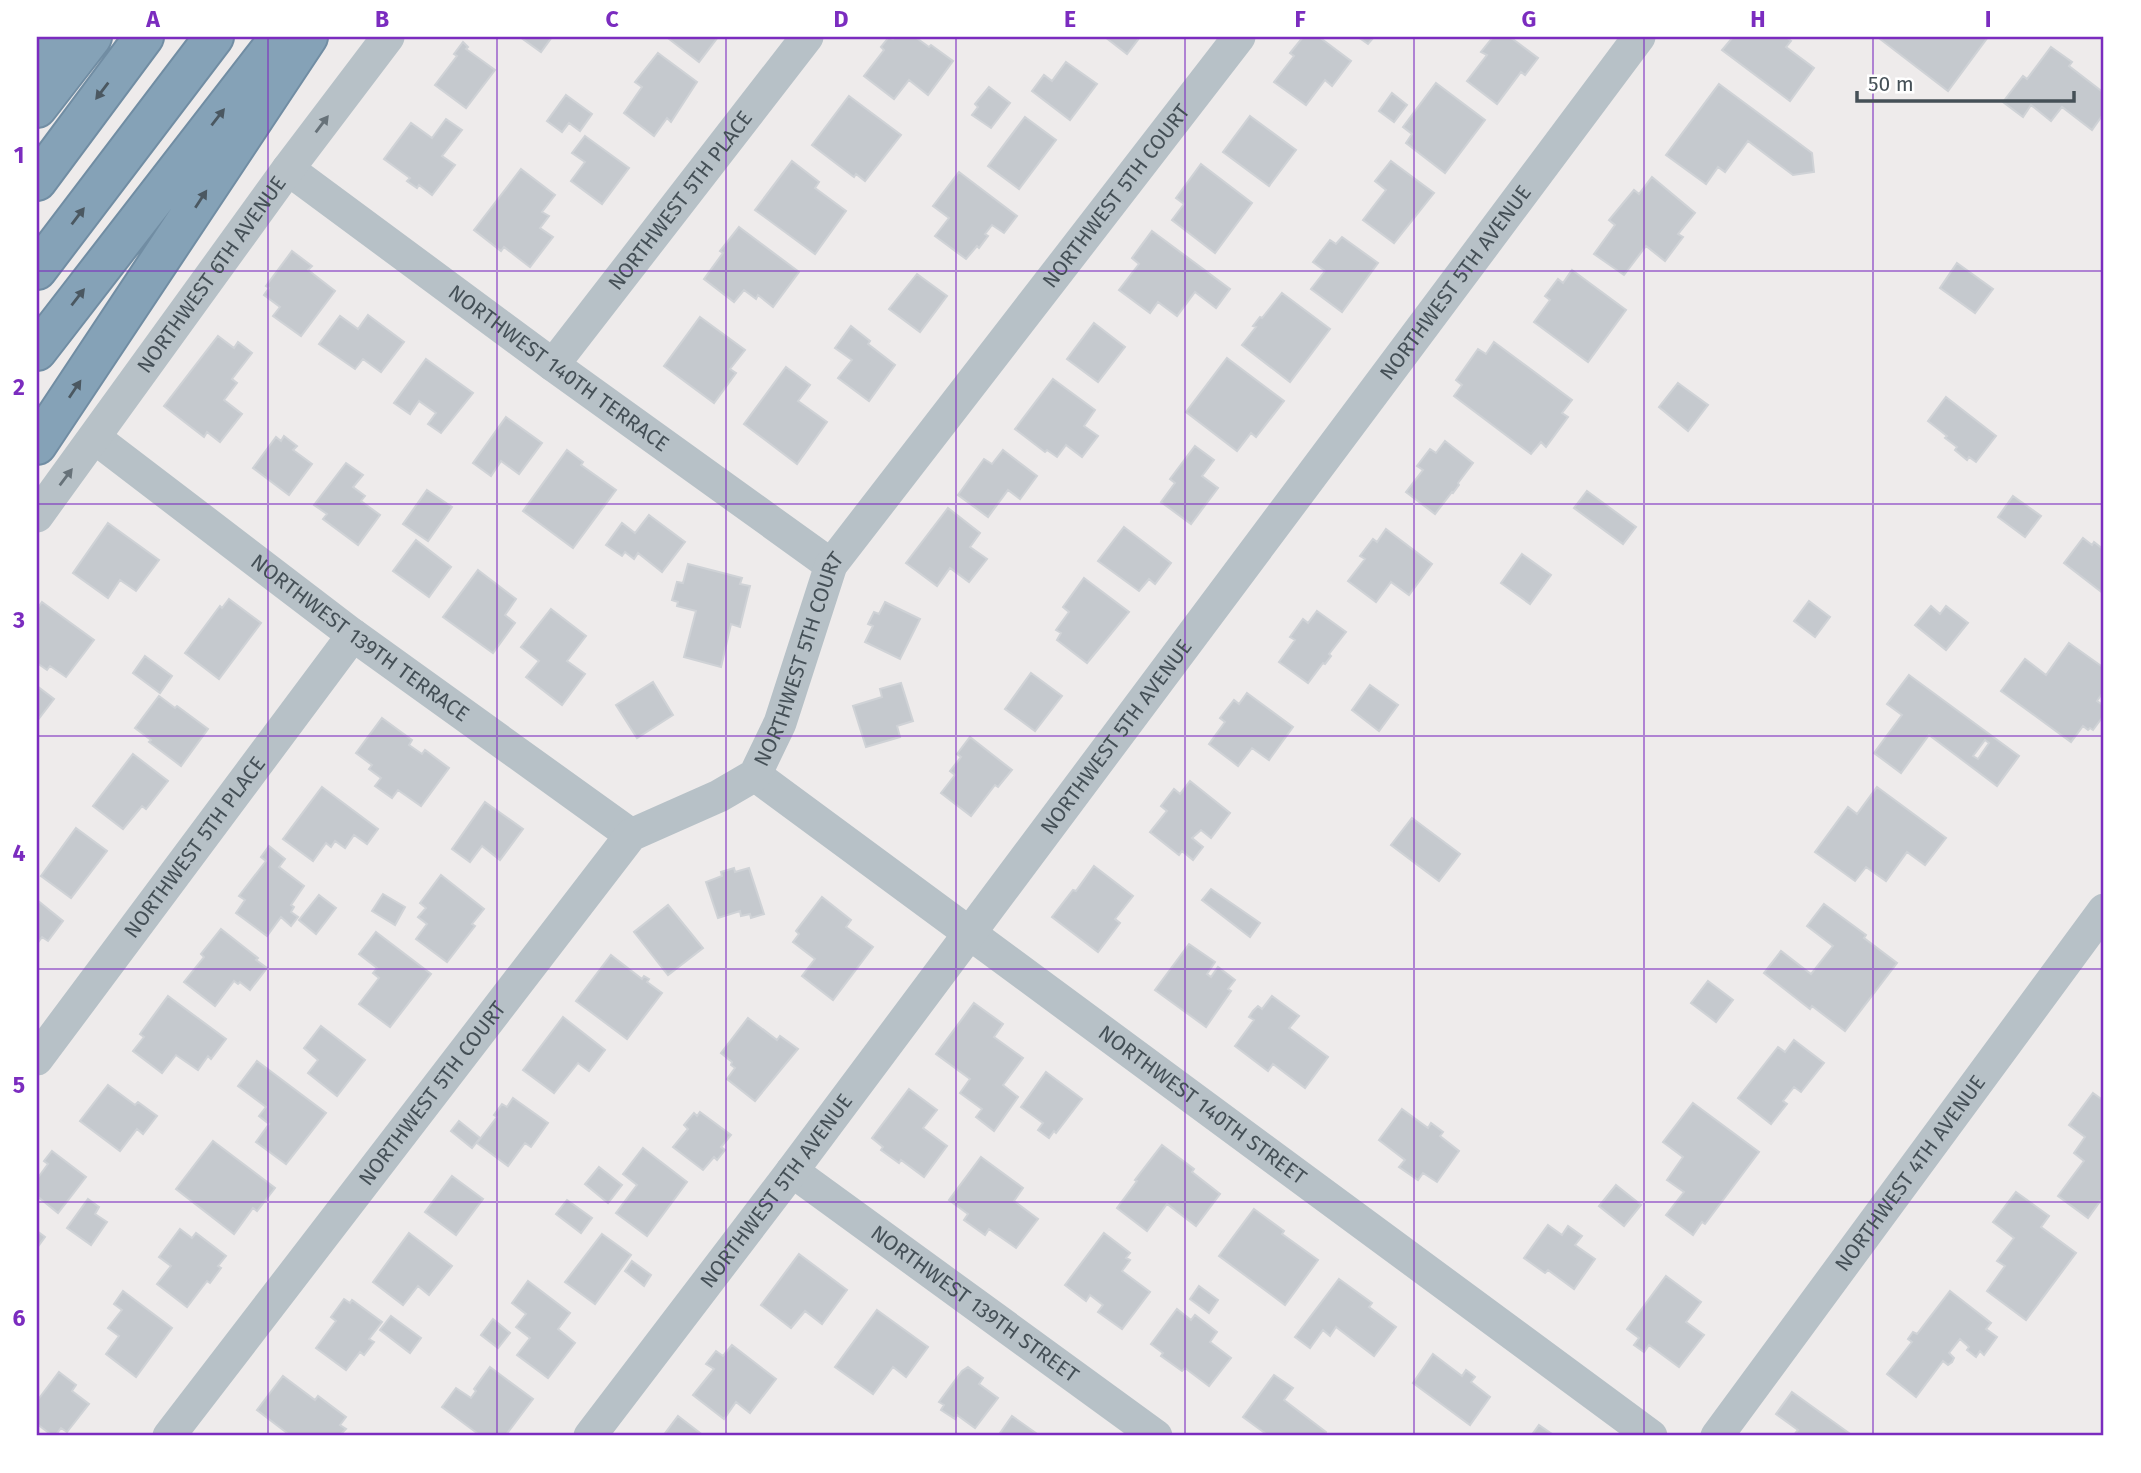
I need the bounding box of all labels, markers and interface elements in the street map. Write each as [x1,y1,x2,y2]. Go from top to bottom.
text: A [145,5,160,33]
text: B [375,5,389,33]
text: C [605,5,619,33]
text: D [834,5,849,33]
text: E [1064,5,1076,33]
text: F [1294,5,1306,33]
text: G [1522,5,1536,33]
text: H [1750,5,1766,33]
text: I [1985,5,1991,33]
scale bar [1857,60,2074,104]
text: 50 m [1868,71,1914,97]
one-way arrow [96,82,110,100]
street label: NORTHWEST 5TH COURT [1037,99,1195,293]
street label: NORTHWEST 5TH PLACE [603,106,758,296]
one-way arrow [210,109,225,127]
one-way arrow [314,115,328,133]
text: 1 [14,141,24,169]
street label: NORTHWEST 6TH AVENUE [132,171,292,378]
street label: NORTHWEST 5TH AVENUE [1374,180,1537,385]
one-way arrow [194,189,207,209]
one-way arrow [71,206,85,225]
street label: NORTHWEST 140TH TERRACE [443,279,674,457]
one-way arrow [71,289,86,307]
text: 2 [13,373,25,401]
one-way arrow [68,379,81,398]
one-way arrow [59,468,73,486]
street label: NORTHWEST 5TH COURT [748,547,849,770]
street label: NORTHWEST 139TH TERRACE [246,549,474,727]
text: 3 [12,606,25,634]
street label: NORTHWEST 5TH AVENUE [1035,634,1197,840]
street label: NORTHWEST 5TH PLACE [119,751,271,943]
text: 4 [13,839,26,867]
street label: NORTHWEST 5TH COURT [353,996,511,1191]
street label: NORTHWEST 140TH STREET [1093,1020,1312,1190]
street label: NORTHWEST 4TH AVENUE [1829,1070,1991,1277]
text: 5 [13,1071,25,1099]
street label: NORTHWEST 5TH AVENUE [695,1089,858,1293]
street label: NORTHWEST 139TH STREET [866,1220,1084,1388]
text: 6 [13,1304,26,1332]

